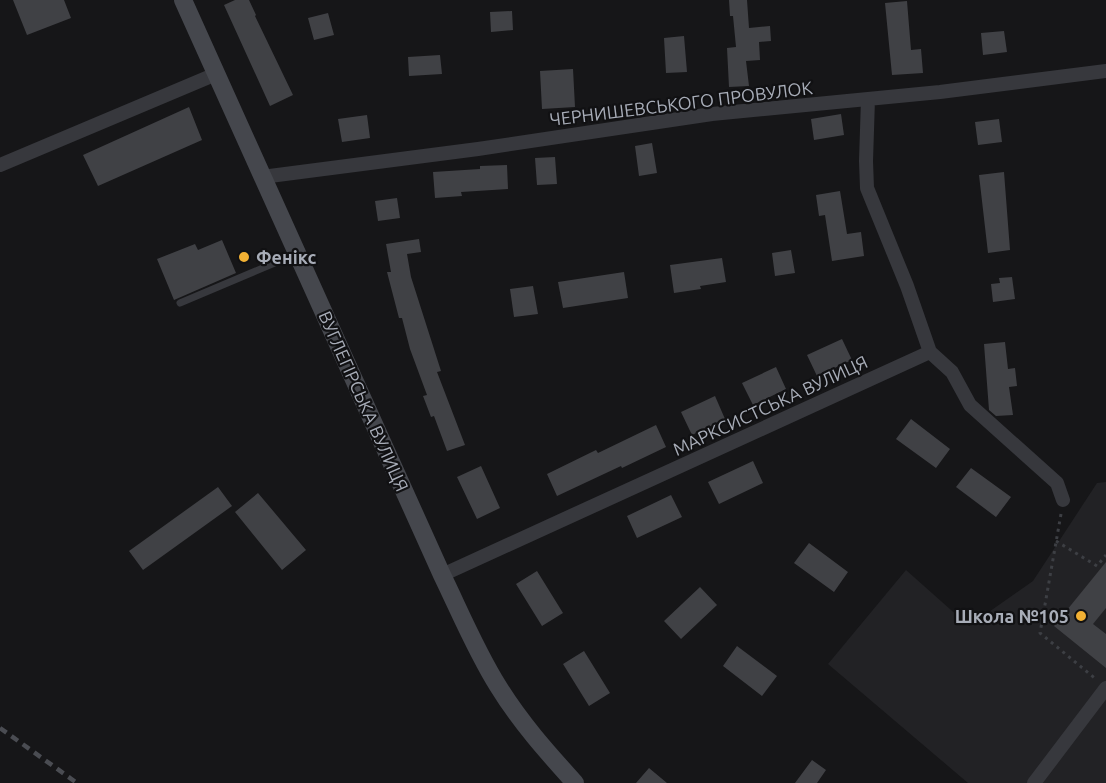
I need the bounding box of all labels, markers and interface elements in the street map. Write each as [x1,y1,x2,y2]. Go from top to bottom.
street label: ЧЕРНИШЕВСЬКОГО ПРОВУЛОК [549,77,814,129]
place label: Фенікс [256,247,317,267]
marker: Фенікс [237,250,251,264]
street label: ВУГЛЕГІРСЬКА ВУЛИЦЯ [315,308,413,494]
street label: МАРКСИСТСЬКА ВУЛИЦЯ [669,351,871,459]
place label: Школа №105 [955,606,1069,626]
marker: Школа №105 [1074,609,1088,623]

